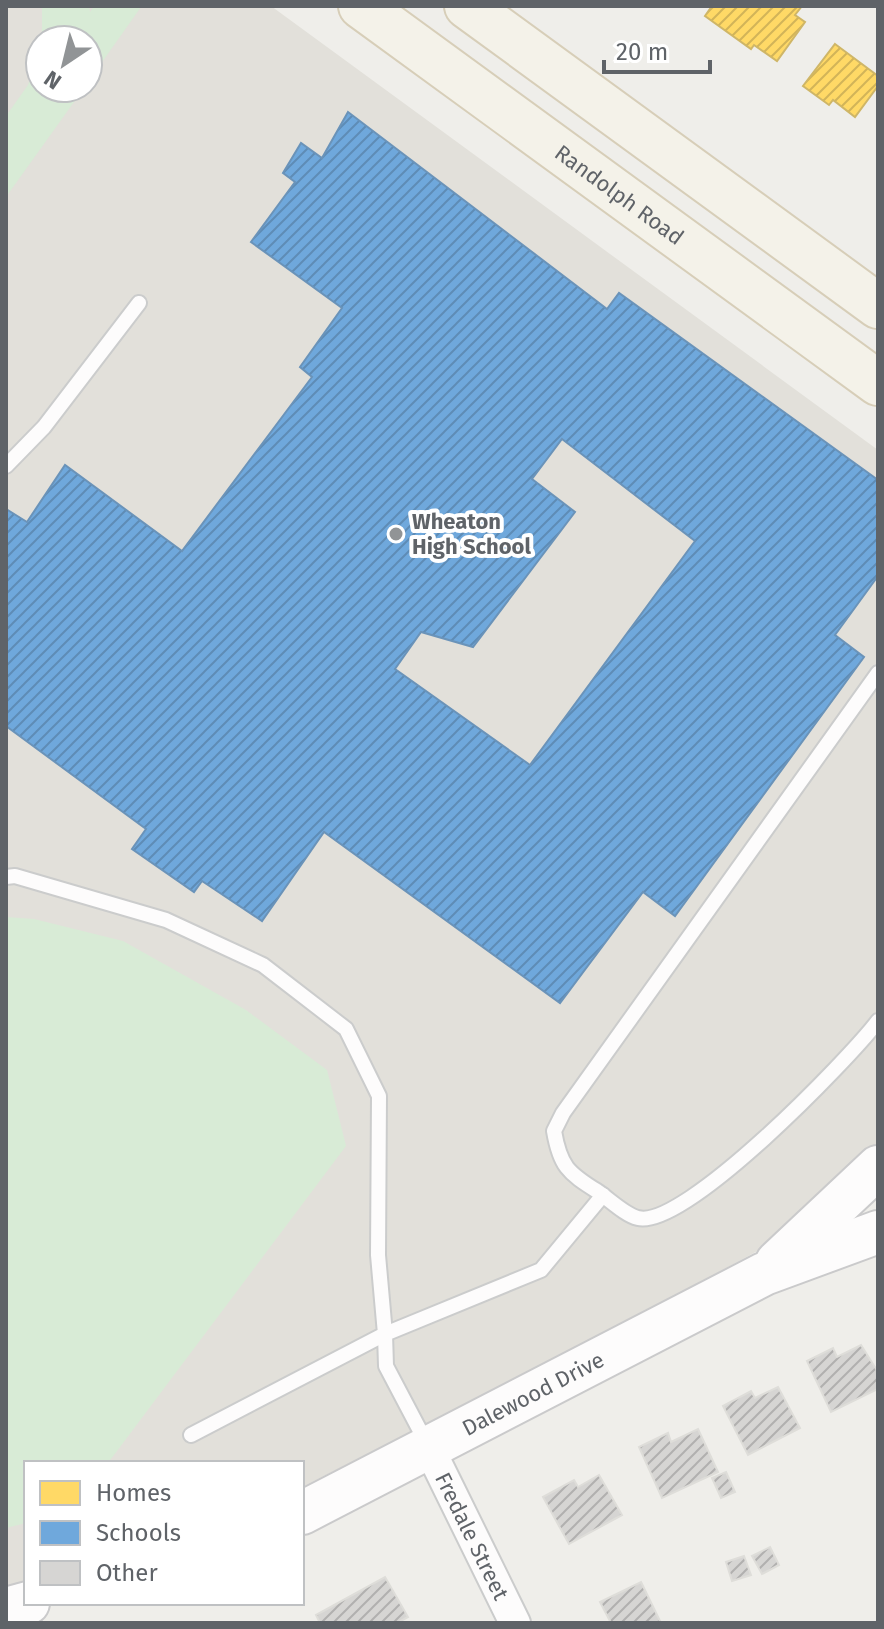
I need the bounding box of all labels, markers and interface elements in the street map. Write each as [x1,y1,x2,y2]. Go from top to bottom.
north arrow [24,24,104,104]
scale bar [604,24,710,74]
text: 20 m [616,38,668,66]
text: N [39,65,67,95]
street label: Randolph Road [549,139,689,251]
place label: Wheaton High School [412,508,531,560]
marker: Wheaton High School [387,525,405,543]
street label: Dalewood Drive [458,1346,609,1442]
legend [24,1461,304,1605]
street label: Fredale Street [429,1468,515,1604]
text: Homes [96,1479,171,1507]
text: Schools [96,1519,181,1547]
text: Other [96,1559,158,1587]

